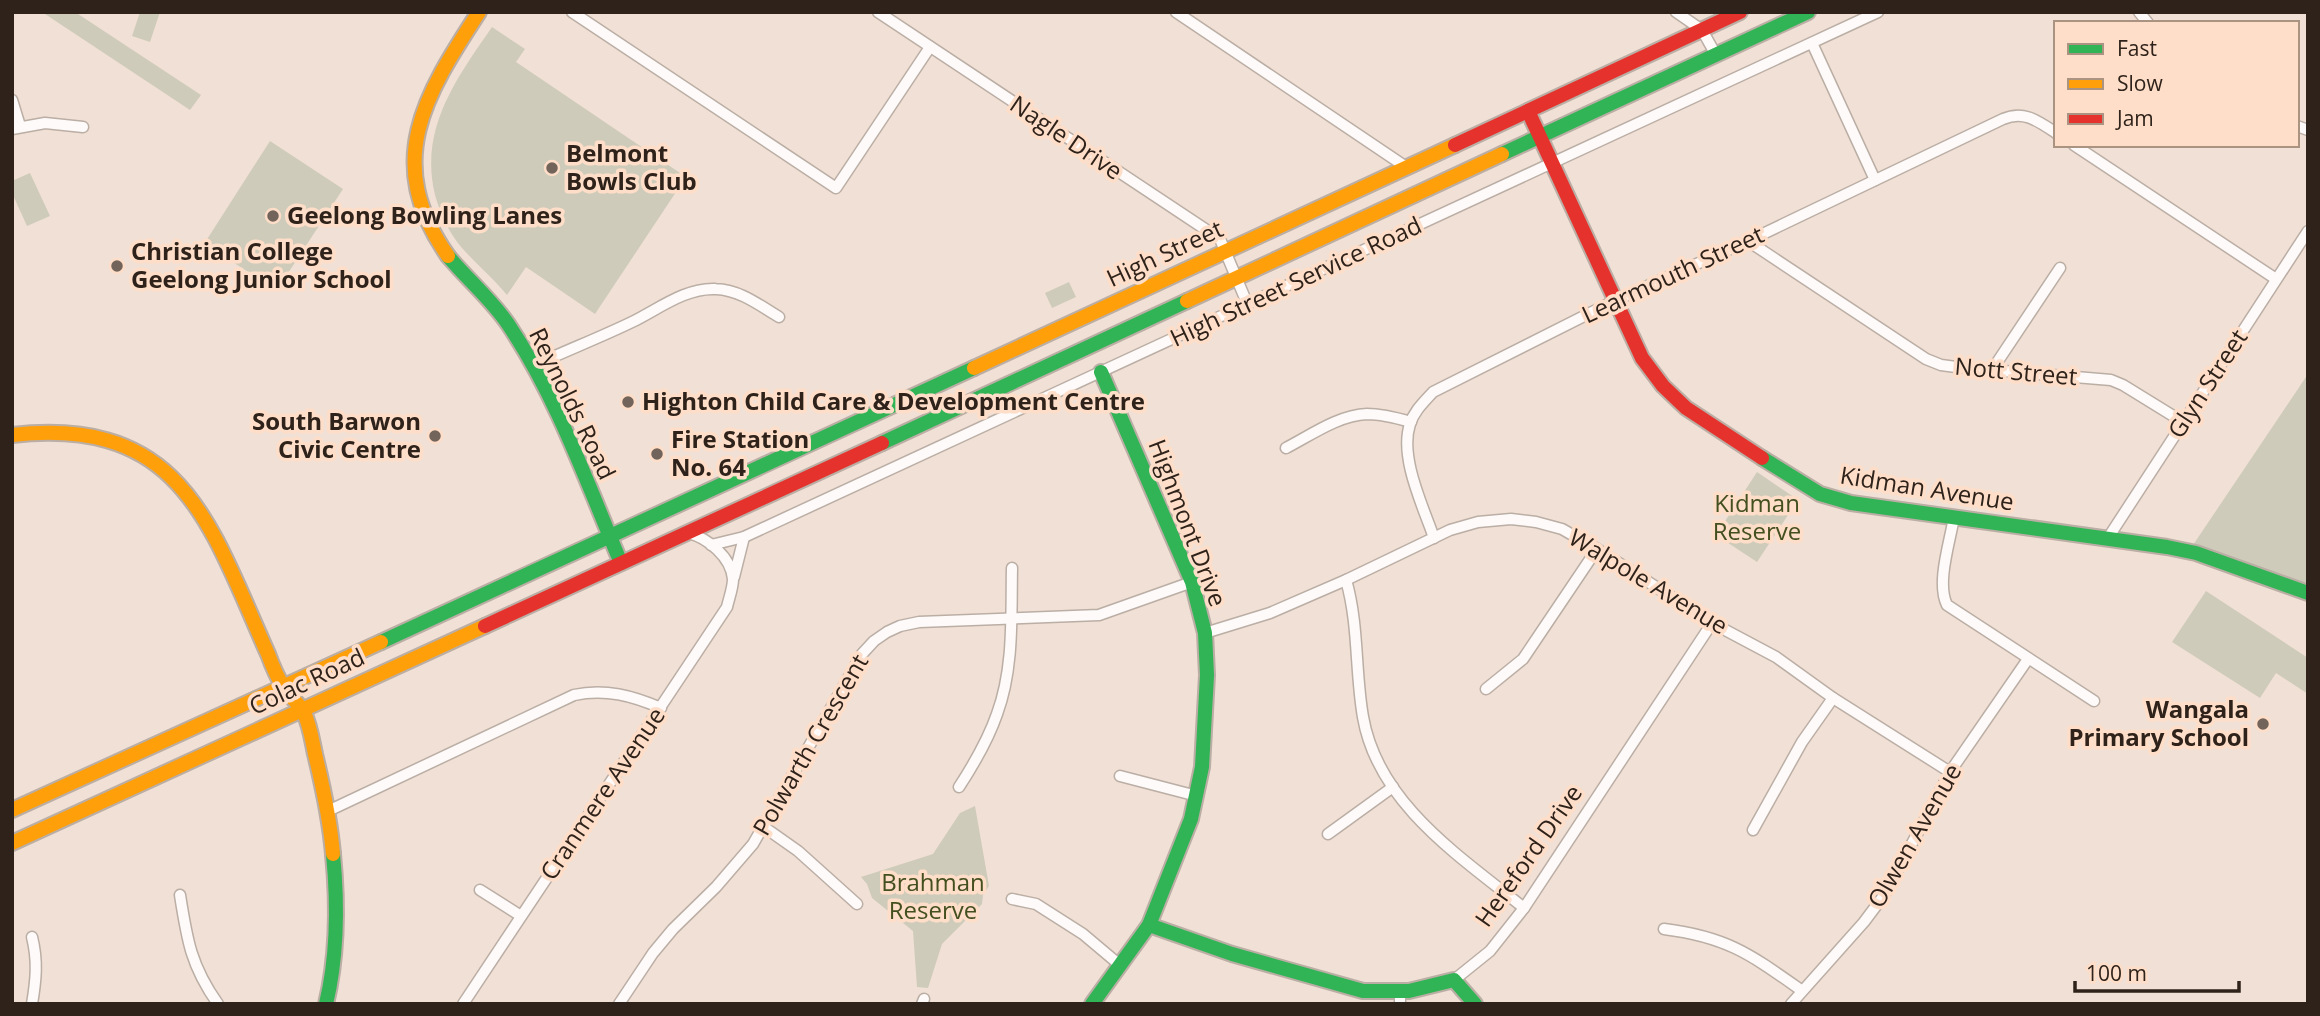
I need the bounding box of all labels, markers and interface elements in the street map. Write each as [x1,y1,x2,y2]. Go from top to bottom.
legend [2054,21,2299,147]
text: Fast [2117,34,2157,62]
text: Slow [2117,69,2163,97]
street label: Nagle Drive [1004,87,1130,186]
text: Jam [2115,104,2154,132]
place label: Belmont Bowls Club [566,136,697,197]
marker: Belmont Bowls Club [544,160,560,176]
place label: Geelong Bowling Lanes [287,198,562,231]
marker: Geelong Bowling Lanes [265,208,281,224]
street label: High Street Service Road [1164,208,1426,353]
street label: High Street [1101,211,1228,294]
street label: Learmouth Street [1576,217,1769,330]
place label: Christian College Geelong Junior School [131,234,392,295]
marker: Christian College Geelong Junior School [109,258,125,274]
street label: Reynolds Road [522,322,624,485]
street label: Glyn Street [2159,322,2254,444]
street label: Nott Street [1953,349,2079,392]
place label: Highton Child Care & Development Centre [642,384,1145,417]
marker: Highton Child Care & Development Centre [620,394,636,410]
place label: South Barwon Civic Centre [252,404,421,465]
place label: Fire Station No. 64 [671,422,809,483]
marker: South Barwon Civic Centre [427,428,443,444]
street label: Highmont Drive [1141,434,1235,611]
marker: Fire Station No. 64 [649,446,665,462]
street label: Kidman Avenue [1838,457,2016,518]
park label: Kidman Reserve [1713,486,1801,547]
street label: Walpole Avenue [1563,520,1734,641]
street label: Colac Road [243,639,370,722]
street label: Polwarth Crescent [744,648,875,841]
place label: Wangala Primary School [2068,692,2249,753]
street label: Cranmere Avenue [532,700,672,886]
marker: Wangala Primary School [2255,716,2271,732]
street label: Olwen Avenue [1859,757,1968,913]
street label: Hereford Drive [1467,778,1589,933]
park label: Brahman Reserve [881,865,985,926]
scale bar [2075,950,2240,994]
text: 100 m [2086,959,2147,987]

